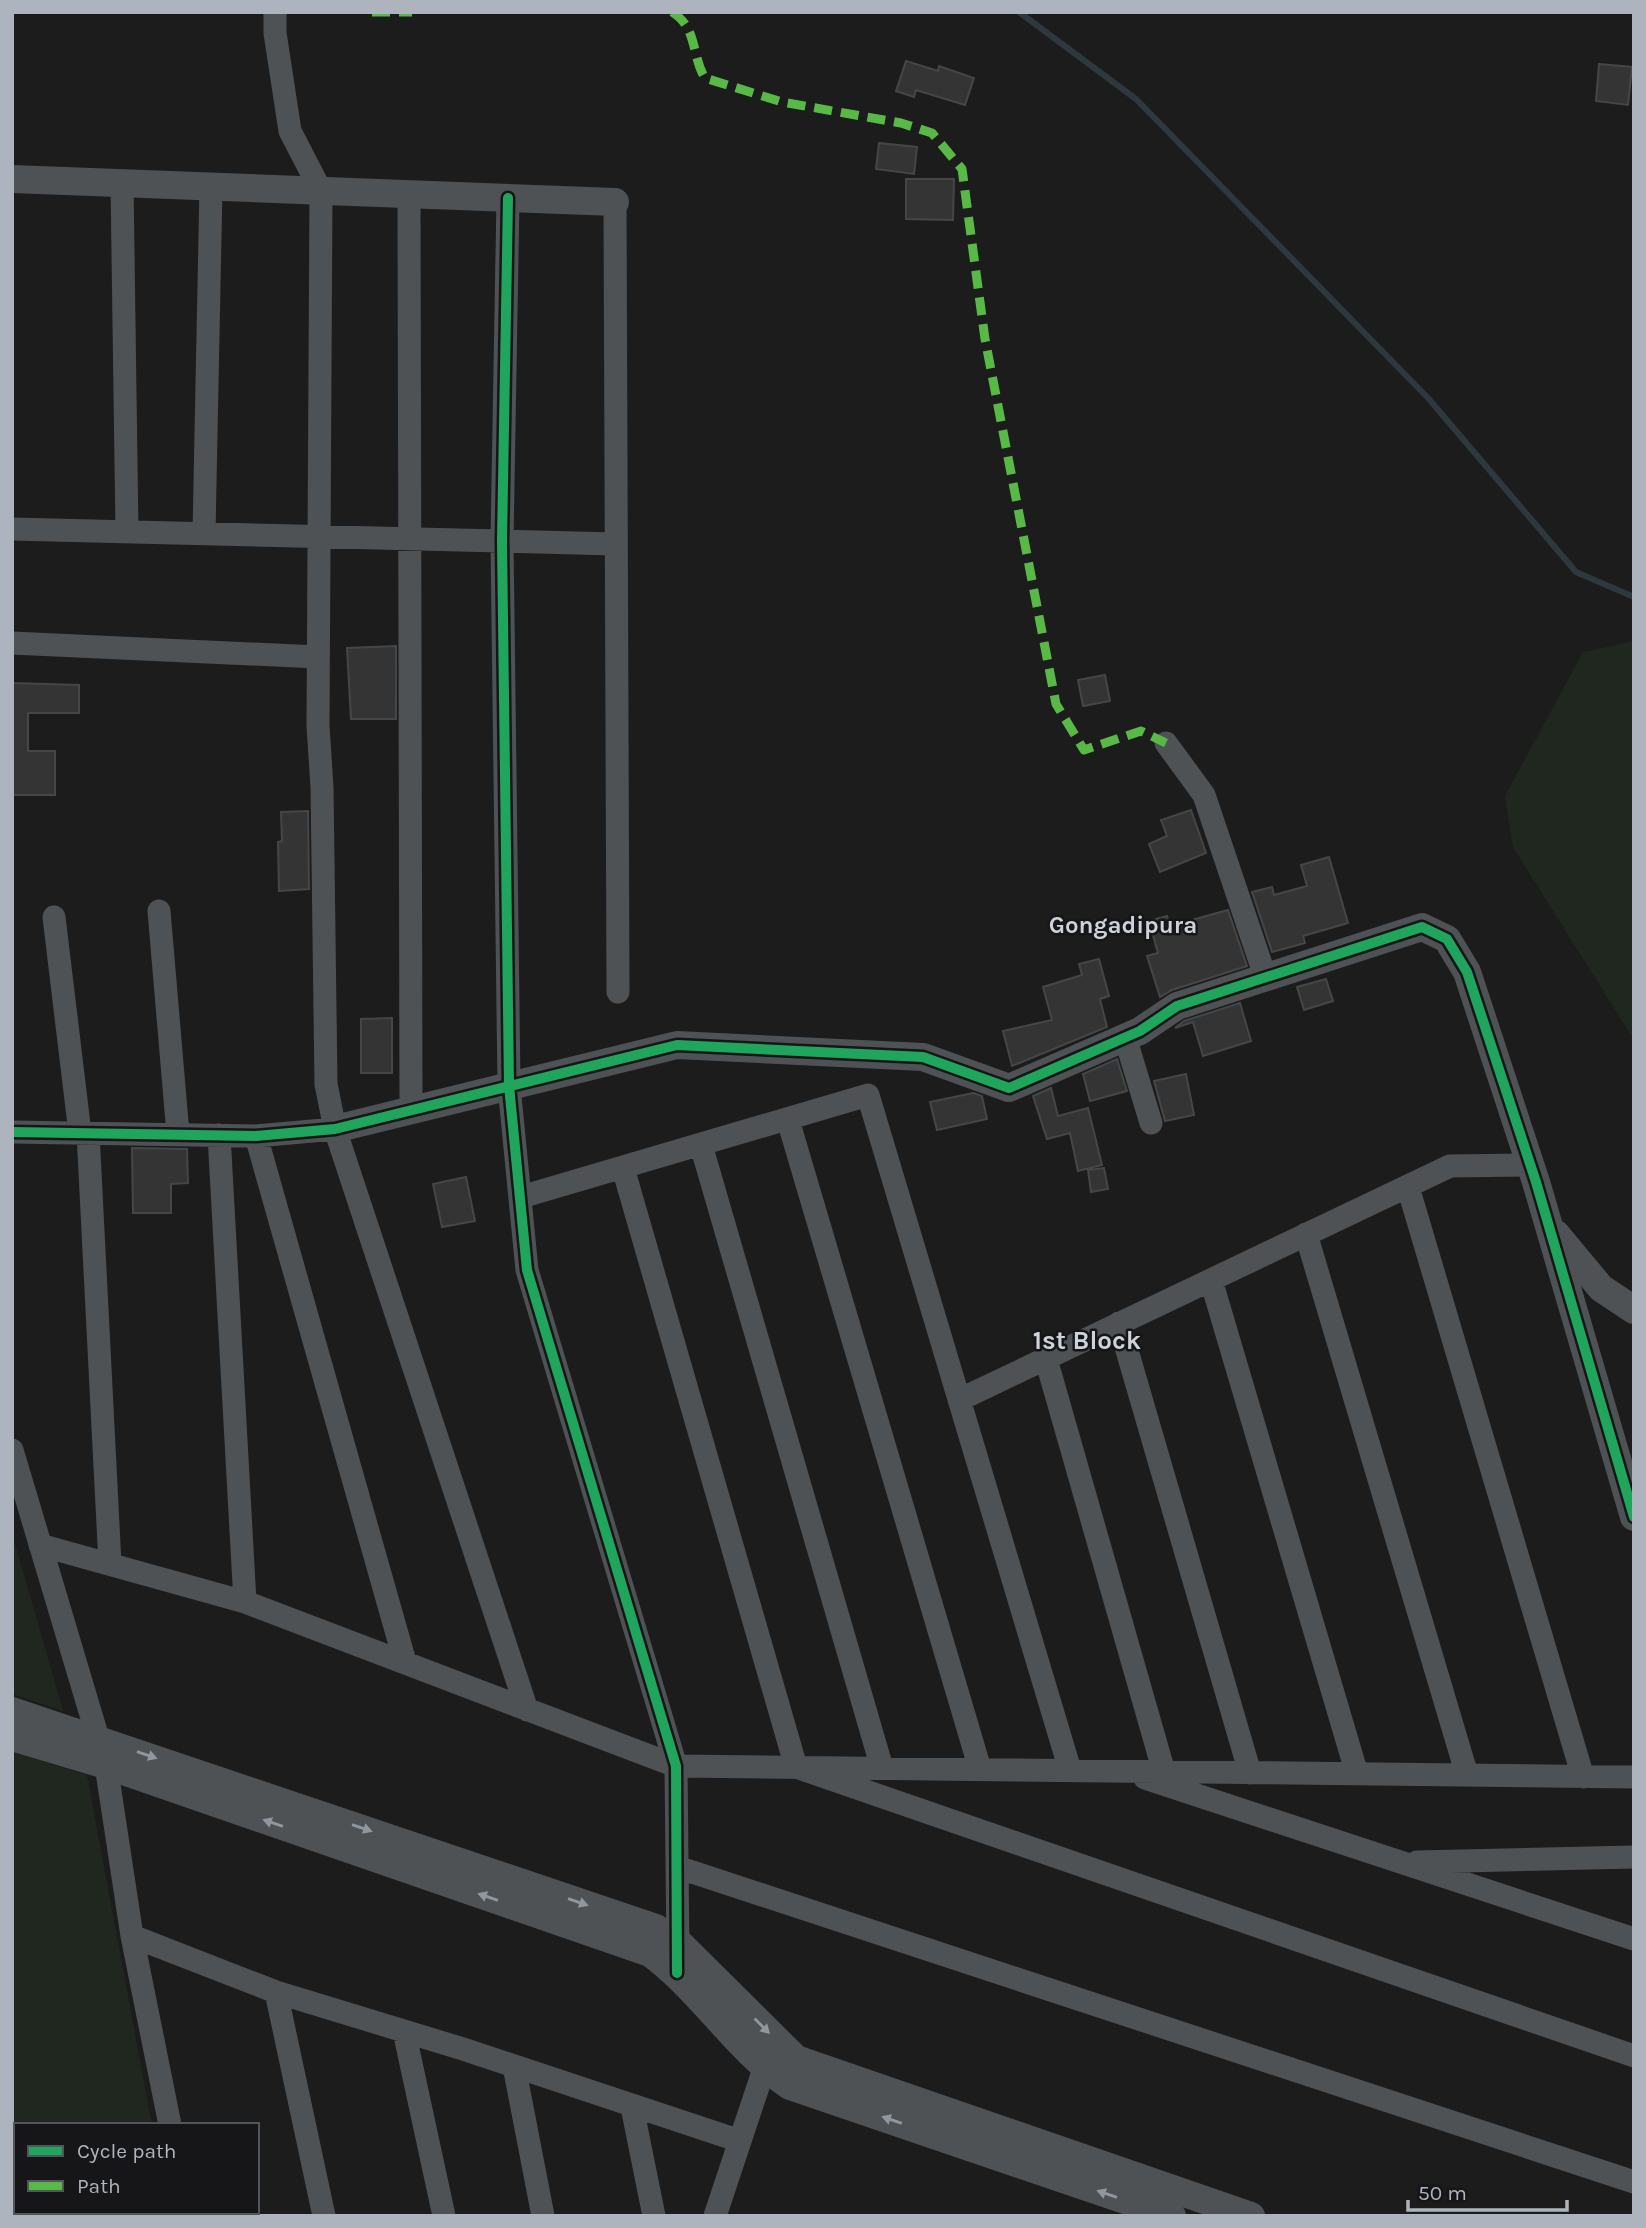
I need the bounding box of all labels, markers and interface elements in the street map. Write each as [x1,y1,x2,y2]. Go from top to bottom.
district label: Gongadipura [1049,911,1197,939]
district label: 1st Block [1033,1325,1141,1356]
one-way arrow [136,1750,157,1761]
one-way arrow [263,1817,284,1828]
one-way arrow [352,1823,373,1834]
one-way arrow [478,1891,499,1902]
one-way arrow [567,1897,588,1907]
one-way arrow [754,2017,771,2034]
one-way arrow [881,2114,902,2125]
legend [14,2123,259,2214]
text: Cycle path [77,2139,177,2163]
scale bar [1408,2168,1567,2212]
text: Path [77,2174,121,2198]
text: 50 m [1418,2181,1467,2205]
one-way arrow [1097,2188,1118,2199]

